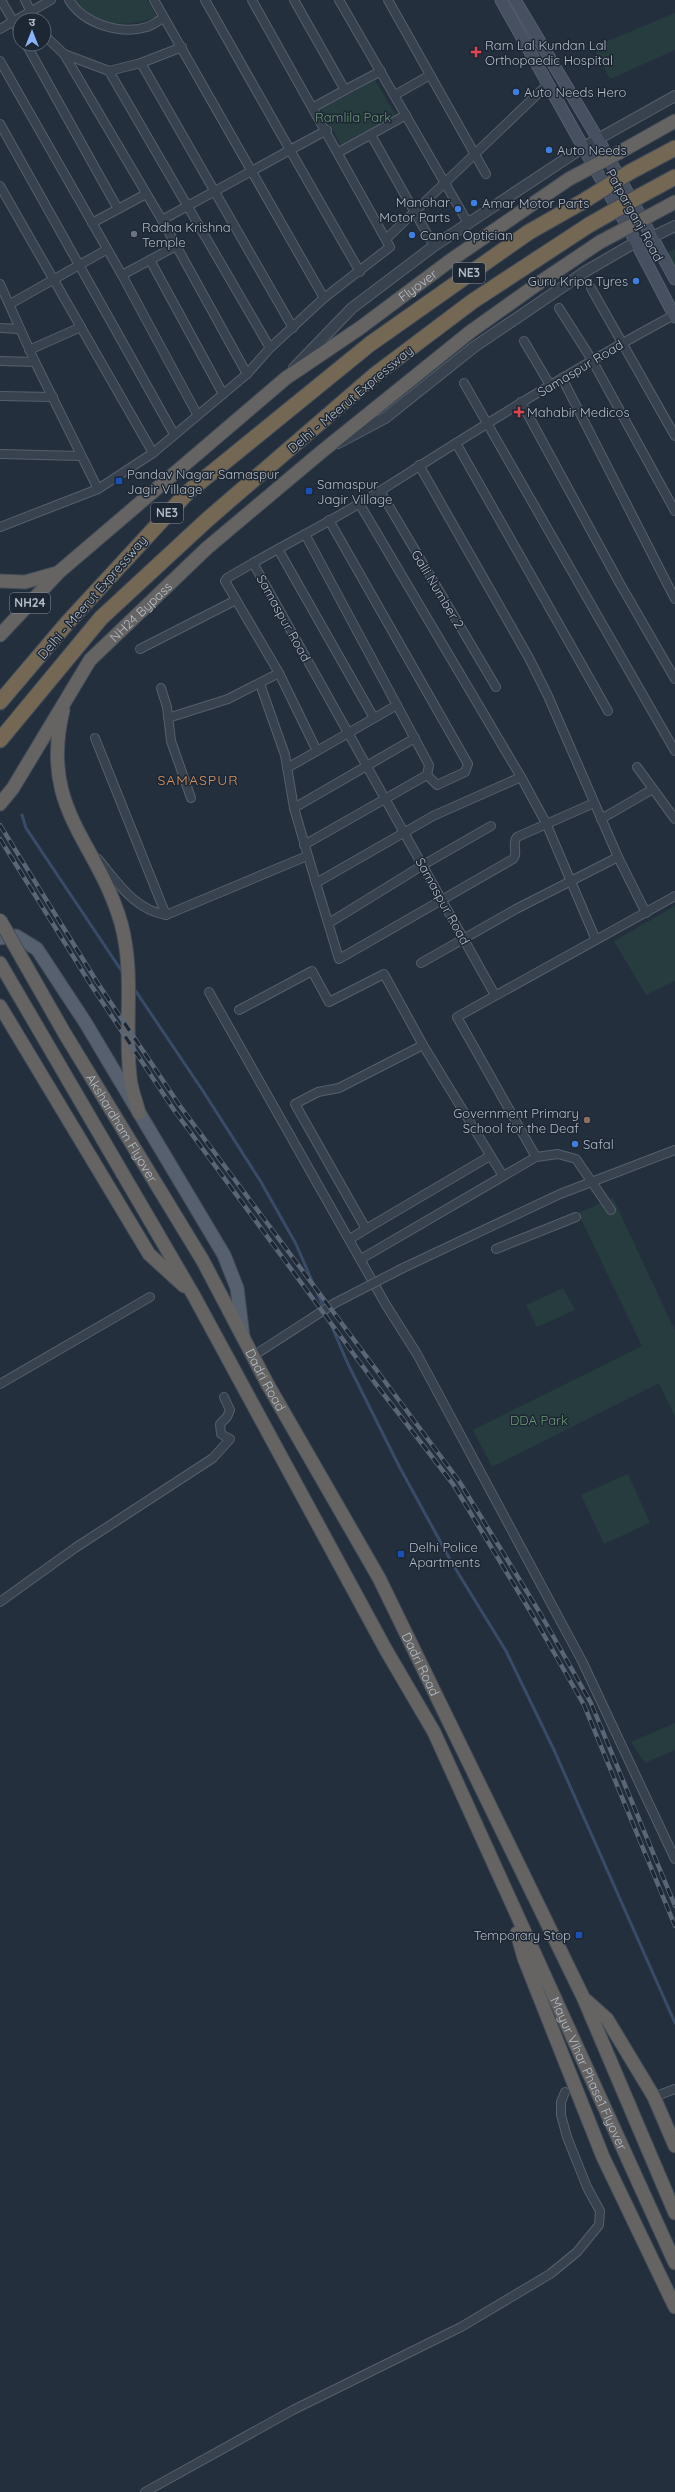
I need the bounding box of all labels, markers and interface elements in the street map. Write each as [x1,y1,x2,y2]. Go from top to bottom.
north arrow [12,12,52,52]
text: उ [29,15,36,29]
place label: Ram Lal Kundan Lal Orthopaedic Hospital [485,37,613,68]
marker: Ram Lal Kundan Lal Orthopaedic Hospital [470,46,482,58]
place label: Auto Needs Hero [524,84,627,100]
marker: Auto Needs Hero [511,87,521,97]
park label: Ramlila Park [315,109,391,125]
place label: Auto Needs [557,142,627,158]
marker: Auto Needs [544,145,554,155]
street label: Patparganj Road [603,166,667,264]
place label: Manohar Motor Parts [379,194,450,225]
place label: Amar Motor Parts [482,195,589,211]
marker: Amar Motor Parts [469,198,479,208]
marker: Manohar Motor Parts [453,204,463,214]
place label: Radha Krishna Temple [142,219,231,250]
place label: Canon Optician [420,227,513,243]
marker: Radha Krishna Temple [129,229,139,239]
marker: Canon Optician [407,230,417,240]
road number: NE3 [453,263,485,283]
street label: Flyover [395,265,440,305]
place label: Guru Kripa Tyres [528,273,628,289]
marker: Guru Kripa Tyres [631,276,641,286]
street label: Samaspur Road [534,336,626,400]
street label: Delhi - Meerut Expressway [284,342,416,456]
place label: Mahabir Medicos [527,404,630,420]
marker: Mahabir Medicos [514,407,524,417]
place label: Pandav Nagar Samaspur Jagir Village [127,466,279,497]
marker: Pandav Nagar Samaspur Jagir Village [114,476,124,486]
place label: Samaspur Jagir Village [317,476,392,507]
marker: Samaspur Jagir Village [304,486,314,496]
road number: NE3 [151,503,183,523]
street label: Delhi - Meerut Expressway [34,532,150,662]
street label: Galli Number 2 [408,547,468,631]
street label: Samaspur Road [253,572,315,664]
street label: NH24 Bypass [106,578,175,645]
road number: NH24 [10,593,50,613]
district label: SAMASPUR [157,771,239,789]
street label: Samaspur Road [412,855,474,947]
street label: Akshardham Flyover [83,1071,161,1185]
place label: Government Primary School for the Deaf [453,1105,579,1136]
marker: Government Primary School for the Deaf [582,1115,592,1125]
place label: Safal [583,1136,614,1152]
marker: Safal [570,1139,580,1149]
street label: Dadri Road [242,1346,289,1414]
park label: DDA Park [510,1412,568,1428]
place label: Delhi Police Apartments [409,1539,480,1570]
marker: Delhi Police Apartments [396,1549,406,1559]
street label: Dadri Road [399,1630,443,1698]
place label: Temporary Stop [474,1927,571,1943]
marker: Temporary Stop [574,1930,584,1940]
street label: Mayur Vihar Phase1 Flyover [547,1994,631,2153]

